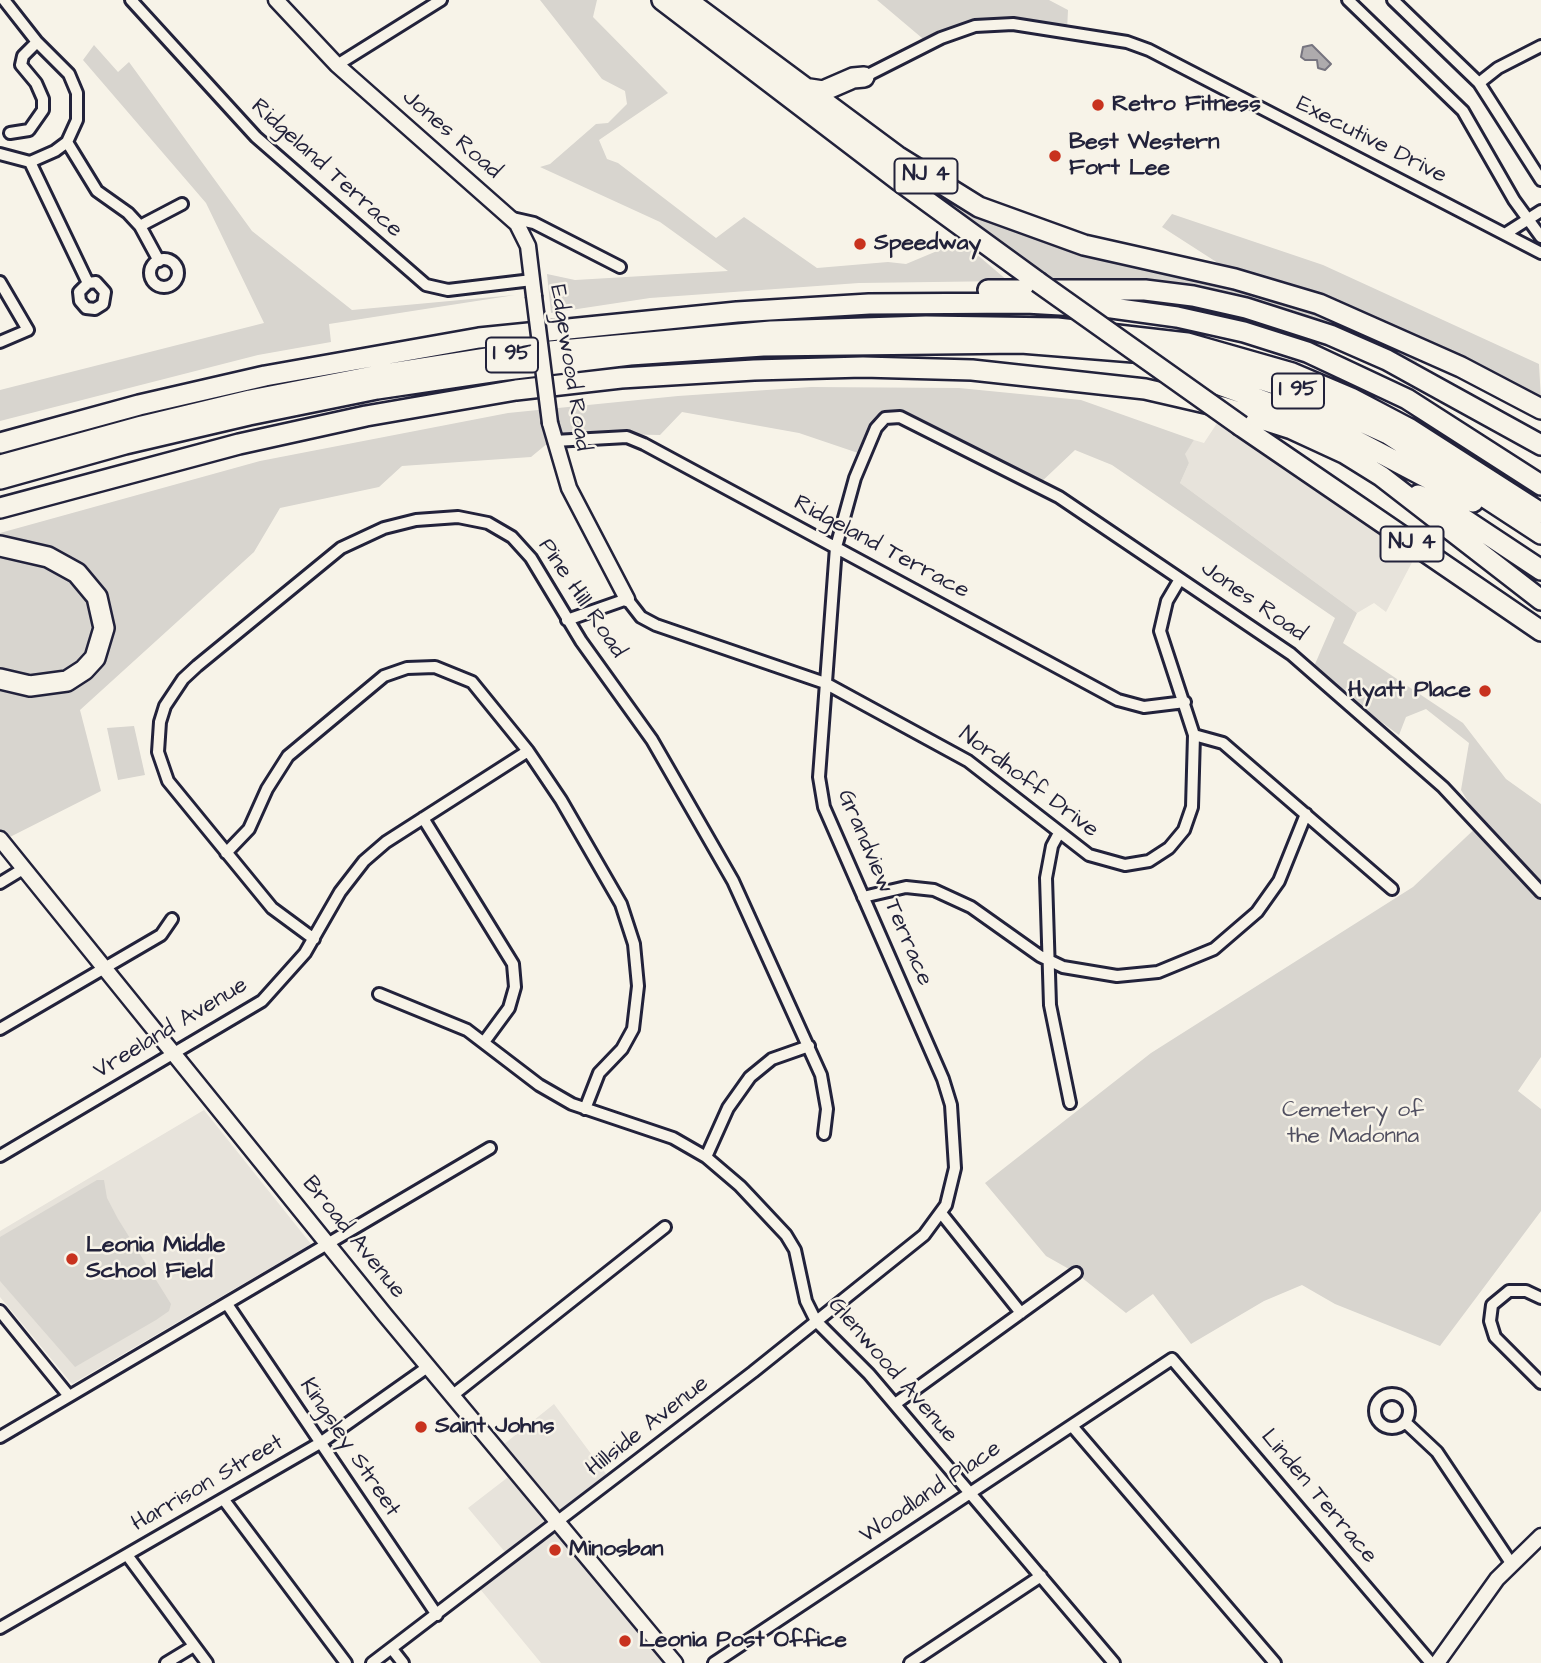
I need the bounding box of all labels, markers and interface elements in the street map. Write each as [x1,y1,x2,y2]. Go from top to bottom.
street label: Jones Road [396,84,506,186]
place label: Retro Fitness [1112,91,1261,119]
street label: Executive Drive [1291,91,1451,191]
street label: Ridgeland Terrace [244,94,408,244]
marker: Retro Fitness [1090,97,1106,113]
place label: Best Western Fort Lee [1069,129,1219,183]
marker: Best Western Fort Lee [1047,148,1063,164]
road number: NJ 4 [894,158,958,194]
place label: Speedway [874,230,981,258]
marker: Speedway [852,236,868,252]
street label: Edgewood Road [542,283,596,453]
road number: I 95 [486,338,538,372]
road number: I 95 [1272,374,1324,408]
street label: Ridgeland Terrace [789,490,973,606]
road number: NJ 4 [1380,526,1444,562]
street label: Pine Hill Road [531,534,631,664]
street label: Jones Road [1195,556,1311,648]
place label: Hyatt Place [1348,677,1471,705]
marker: Hyatt Place [1477,683,1493,699]
street label: Nordhoff Drive [953,721,1103,845]
street label: Grandview Terrace [830,786,938,990]
street label: Vreeland Avenue [89,972,253,1086]
park label: Cemetery of the Madonna [1282,1097,1424,1151]
street label: Broad Avenue [295,1171,411,1305]
place label: Leonia Middle School Field [86,1232,225,1286]
marker: Leonia Middle School Field [64,1251,80,1267]
street label: Glenwood Avenue [821,1293,963,1449]
street label: Hillside Avenue [581,1371,715,1483]
street label: Kingsley Street [293,1373,405,1523]
place label: Saint Johns [435,1413,555,1441]
marker: Saint Johns [413,1419,429,1435]
street label: Linden Terrace [1254,1424,1382,1570]
street label: Harrison Street [127,1429,289,1539]
street label: Woodland Place [855,1436,1007,1550]
place label: Minosban [569,1536,664,1564]
marker: Minosban [547,1542,563,1558]
place label: Leonia Post Office [639,1627,847,1655]
marker: Leonia Post Office [617,1633,633,1649]

